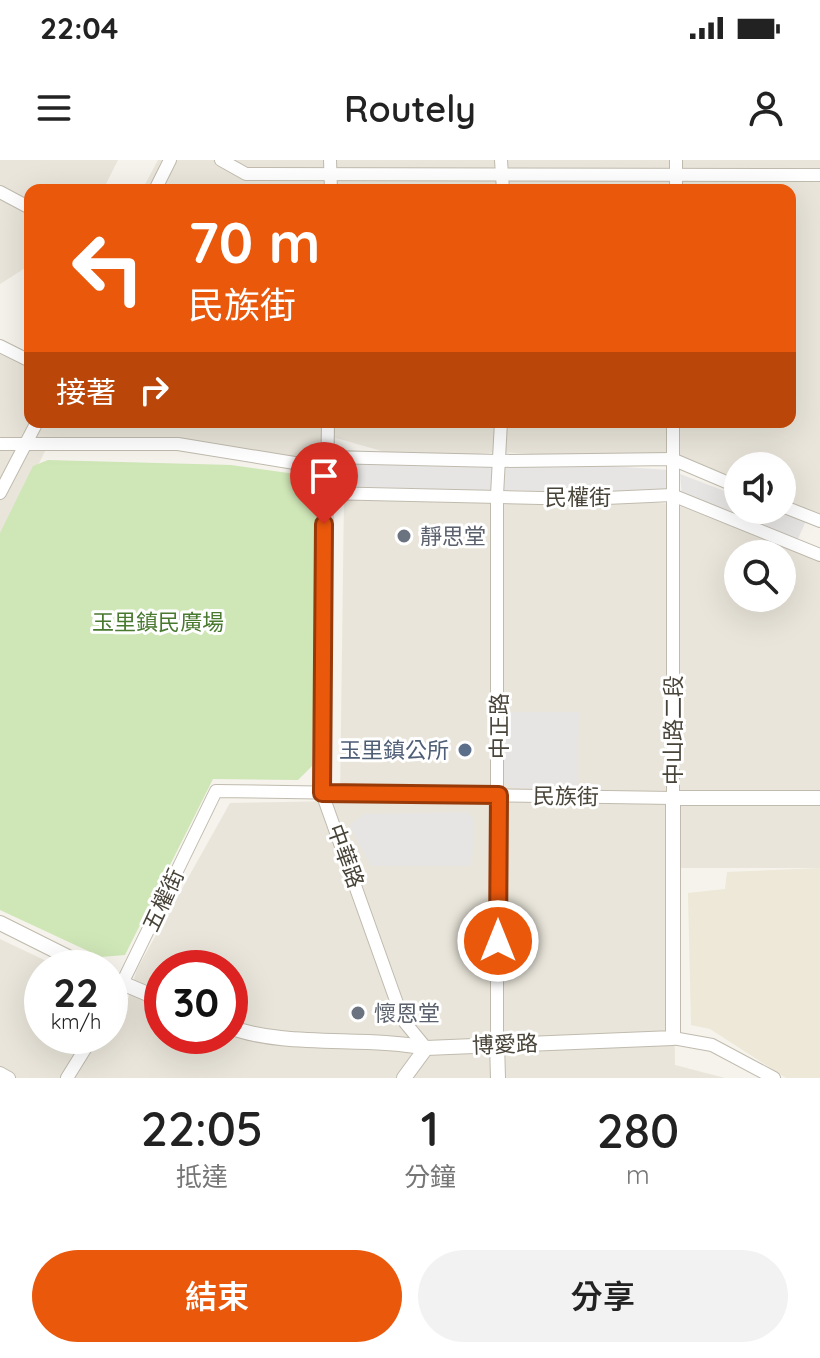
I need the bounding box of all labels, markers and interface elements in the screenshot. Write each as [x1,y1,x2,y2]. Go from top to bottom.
text: 22:04 [40,9,118,47]
icon: menu [32,86,76,130]
text: Routely [344,86,476,131]
icon: person [744,86,788,130]
text: 70 m [188,207,320,277]
icon: left [56,216,160,320]
text: 民族街 [188,282,296,327]
icon: right [132,368,176,412]
text: 接著 [56,373,116,411]
pin [290,442,358,524]
map controls [724,452,796,612]
button: sound [724,452,796,524]
icon: arrive [302,454,346,498]
street label: 民權街 [545,483,611,511]
place label: 靜思堂 [420,522,486,550]
marker: 靜思堂 [395,527,413,545]
button: search [724,540,796,612]
park label: 玉里鎮民廣場 [92,608,224,636]
street label: 中山路二段 [659,675,687,785]
street label: 中正路 [485,693,513,759]
place label: 玉里鎮公所 [339,736,449,764]
marker: 玉里鎮公所 [456,741,474,759]
street label: 民族街 [533,781,599,811]
street label: 中華路 [322,820,370,892]
street label: 五權街 [136,864,190,936]
position arrow [456,899,540,983]
speed limit sign: 30 [144,950,248,1054]
text: 22 [53,967,99,1017]
place label: 懷恩堂 [374,999,440,1027]
marker: 懷恩堂 [349,1004,367,1022]
text: km/h [51,1009,101,1034]
street label: 博愛路 [472,1029,538,1059]
text: 22:05 [141,1098,263,1158]
text: 1 [421,1098,439,1158]
text: 280 [597,1100,679,1160]
text: m [626,1158,650,1191]
text: 抵達 [176,1160,228,1193]
text: 分鐘 [404,1160,456,1193]
button: 結束 [32,1250,402,1342]
button: 分享 [418,1250,788,1342]

